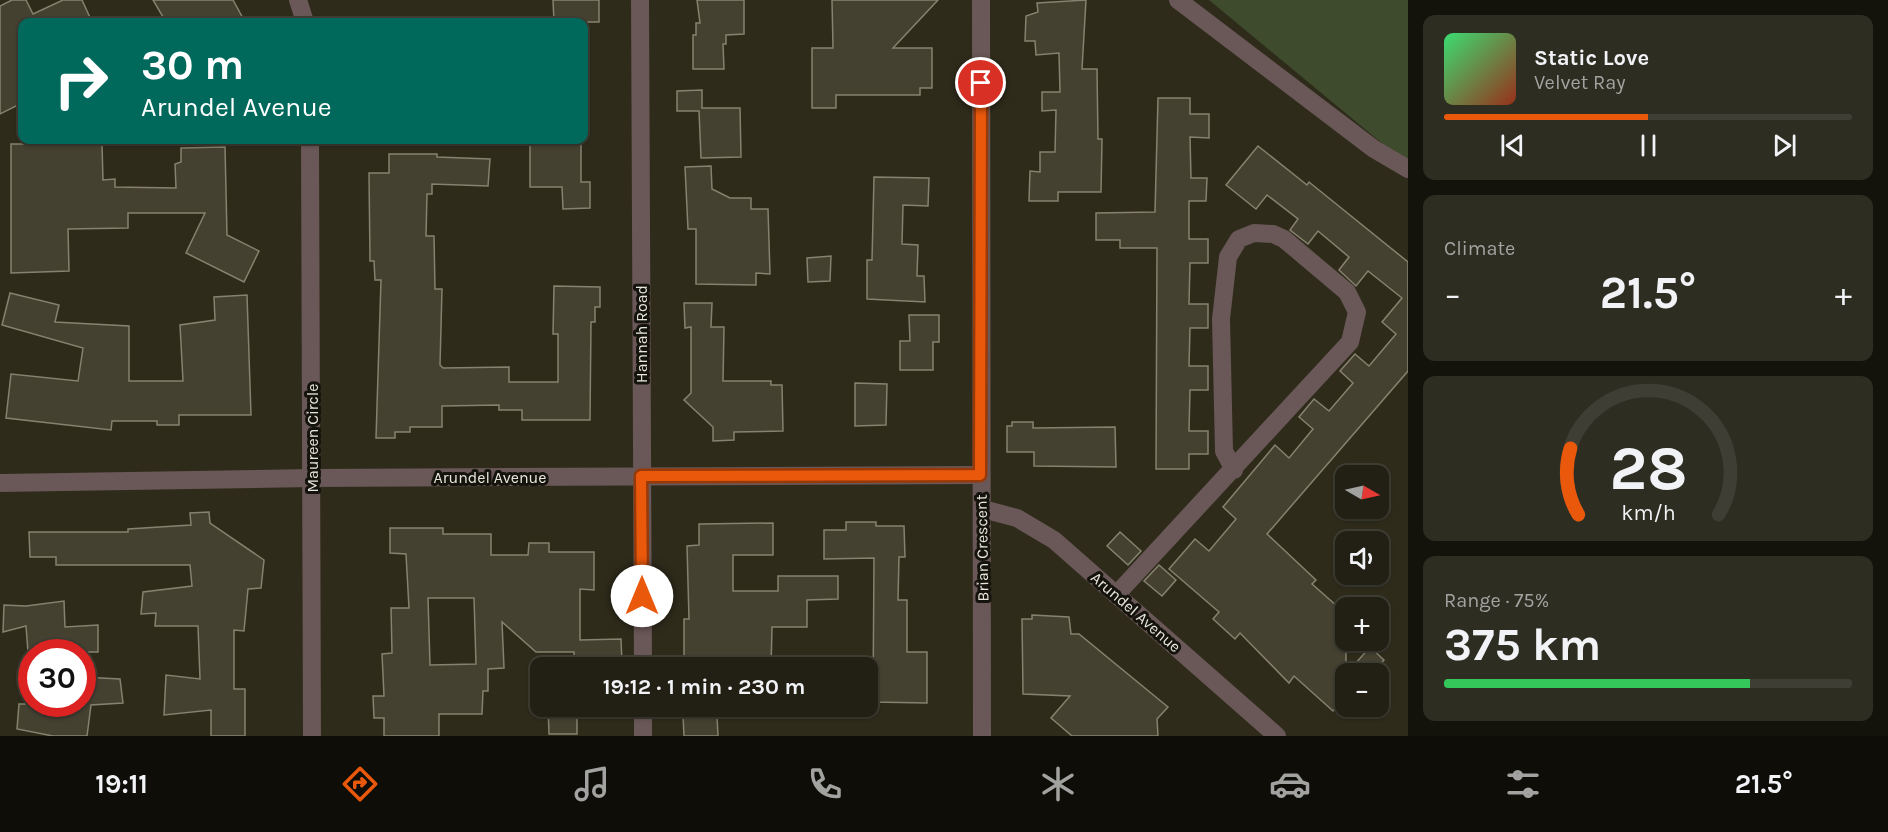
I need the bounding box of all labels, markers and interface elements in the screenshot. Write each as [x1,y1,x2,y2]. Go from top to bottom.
text: 30 m [141,40,244,90]
icon: right [42,42,120,120]
text: Static Love [1534,45,1649,71]
pin [955,57,1006,108]
icon: arrive [964,66,997,99]
text: Velvet Ray [1534,71,1626,94]
text: Arundel Avenue [141,91,332,123]
icon: previous [1496,129,1529,162]
icon: pause [1632,129,1665,162]
icon: next [1768,129,1801,162]
text: Climate [1444,237,1515,260]
text: 21.5° [1600,267,1696,319]
text: − [1444,275,1461,313]
text: + [1835,275,1852,313]
street label: Hannah Road [632,285,651,383]
street label: Maureen Circle [303,383,322,493]
text: 28 [1609,432,1687,505]
north arrow [1335,465,1389,519]
map controls [1335,465,1389,717]
street label: Arundel Avenue [434,468,546,487]
street label: Brian Crescent [972,494,992,602]
text: km/h [1621,501,1675,526]
button: sound [1335,531,1389,585]
position arrow [610,564,674,628]
street label: Arundel Avenue [1087,568,1185,656]
text: Range · 75% [1444,589,1549,612]
button: + [1335,597,1389,651]
text: 375 km [1444,619,1601,671]
speed limit sign: 30 [18,639,96,717]
button: − [1335,663,1389,717]
text: 19:12 · 1 min · 230 m [603,674,805,700]
icon: directions [339,763,381,805]
icon: music [571,763,613,805]
icon: phone [804,763,846,805]
icon: climate [1037,763,1079,805]
icon: car [1269,763,1311,805]
icon: filters [1502,763,1544,805]
text: 19:11 [95,768,148,800]
text: 21.5° [1735,768,1793,800]

